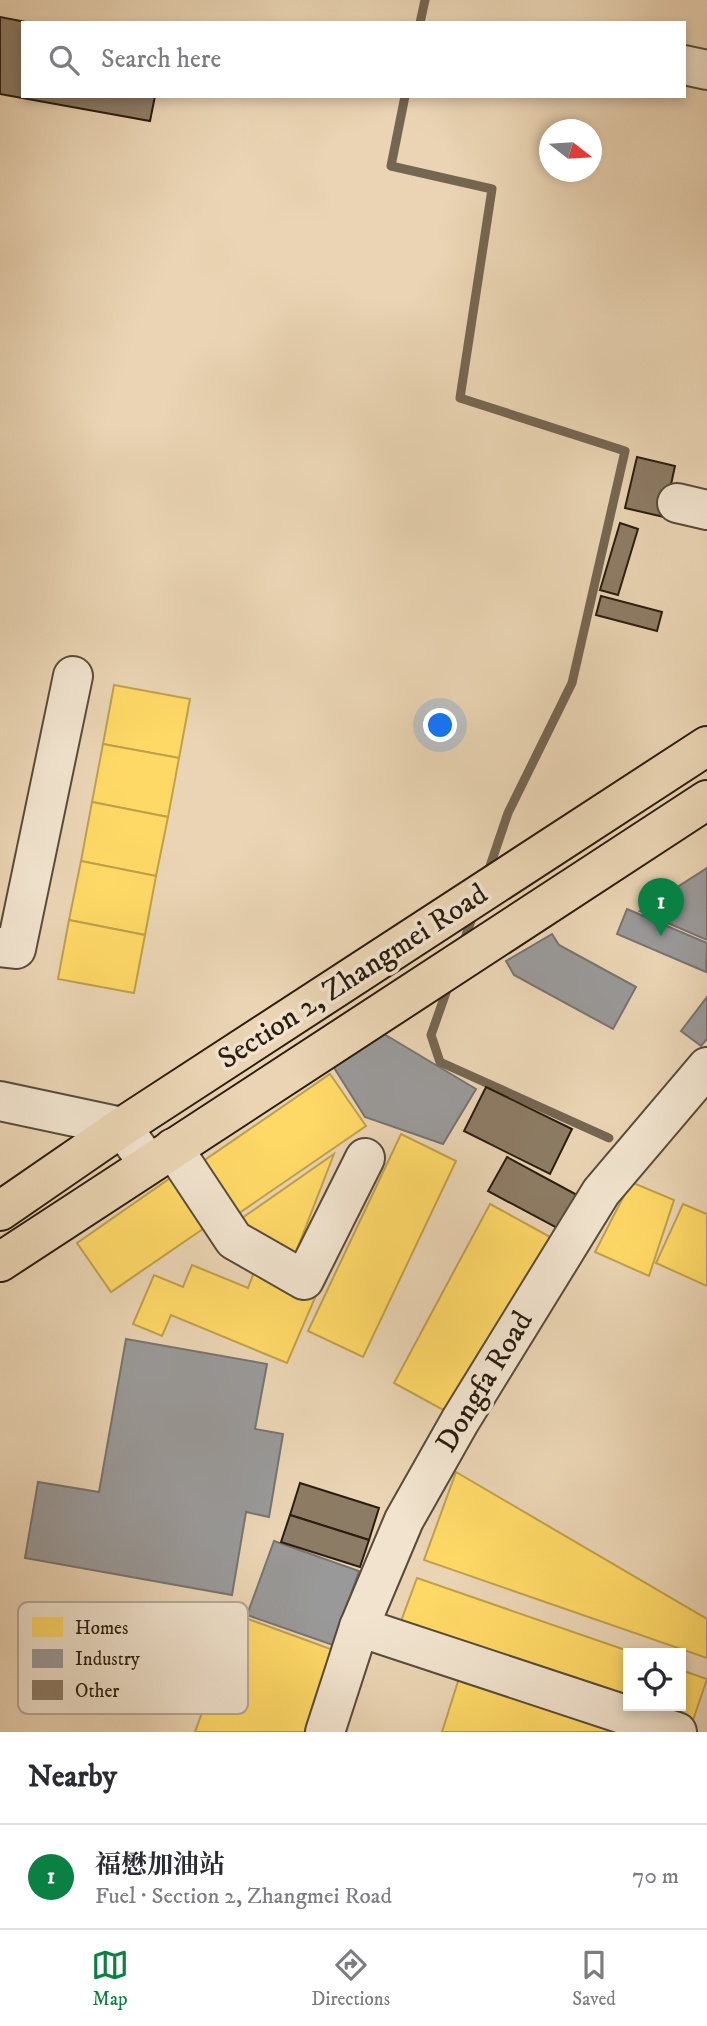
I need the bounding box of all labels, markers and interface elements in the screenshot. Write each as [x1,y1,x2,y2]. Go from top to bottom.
search box [21,21,686,98]
icon: search [45,41,83,79]
text: Search here [101,43,221,76]
north arrow [539,119,602,182]
your location [423,708,457,742]
street label: Section 2, Zhangmei Road [211,876,495,1078]
pin: 1 [638,878,684,936]
street label: Dongfa Road [428,1305,542,1459]
legend [18,1602,248,1714]
text: Homes [75,1617,128,1640]
text: Industry [75,1648,141,1671]
map controls [623,1648,686,1711]
button: locate [623,1648,686,1711]
text: Other [75,1680,119,1703]
text: Nearby [28,1759,117,1796]
text: 福懋加油站 [95,1849,225,1882]
text: 1 [47,1862,55,1891]
text: 70 m [632,1862,679,1891]
text: Fuel · Section 2, Zhangmei Road [95,1882,392,1911]
tab: Map [91,1946,129,2011]
tab: Directions [311,1946,390,2011]
tab: Saved [572,1946,616,2011]

